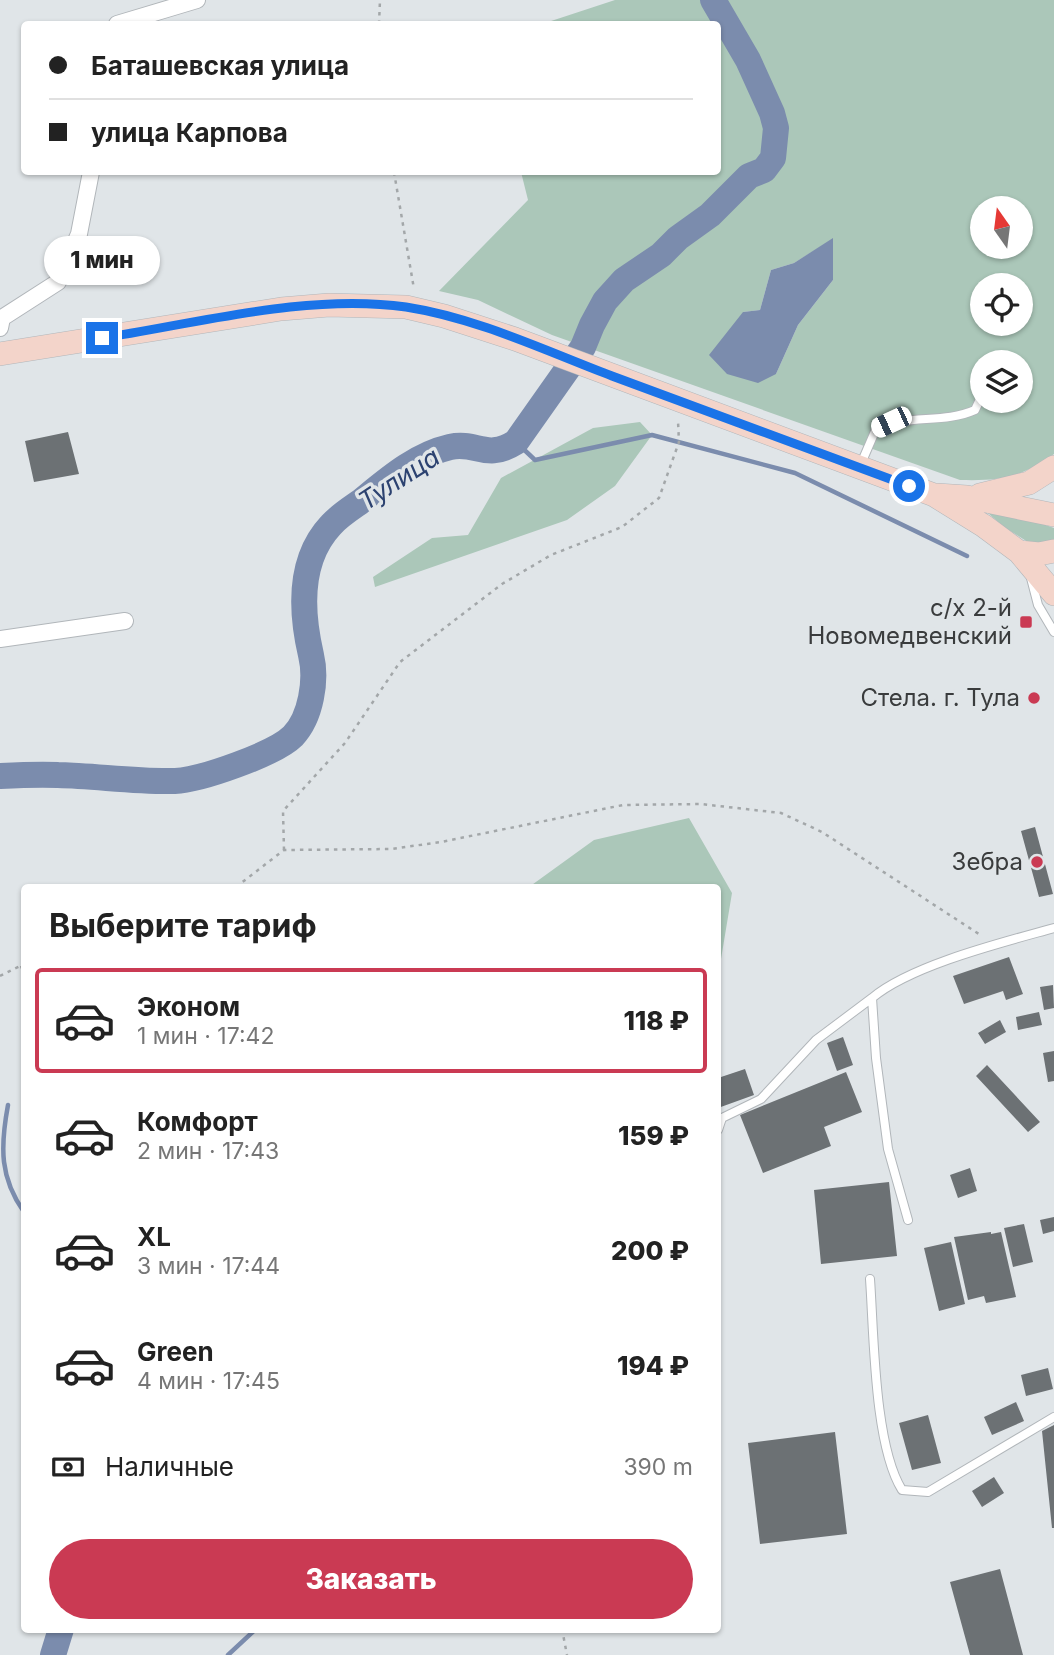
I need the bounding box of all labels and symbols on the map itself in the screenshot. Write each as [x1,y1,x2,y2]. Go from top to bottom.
north arrow [970,196,1032,259]
callout: 1 мин [44,236,160,286]
route end [86,322,118,354]
car [868,404,915,440]
water label: Тулица [352,441,445,516]
route start [893,470,925,502]
place label: с/х 2-й Новомедвенский [807,593,1012,650]
marker: с/х 2-й Новомедвенский [1018,614,1034,630]
place label: Стела. г. Тула [860,683,1020,712]
marker: Стела. г. Тула [1026,690,1042,706]
place label: Зебра [952,847,1023,876]
marker: Зебра [1029,854,1045,870]

